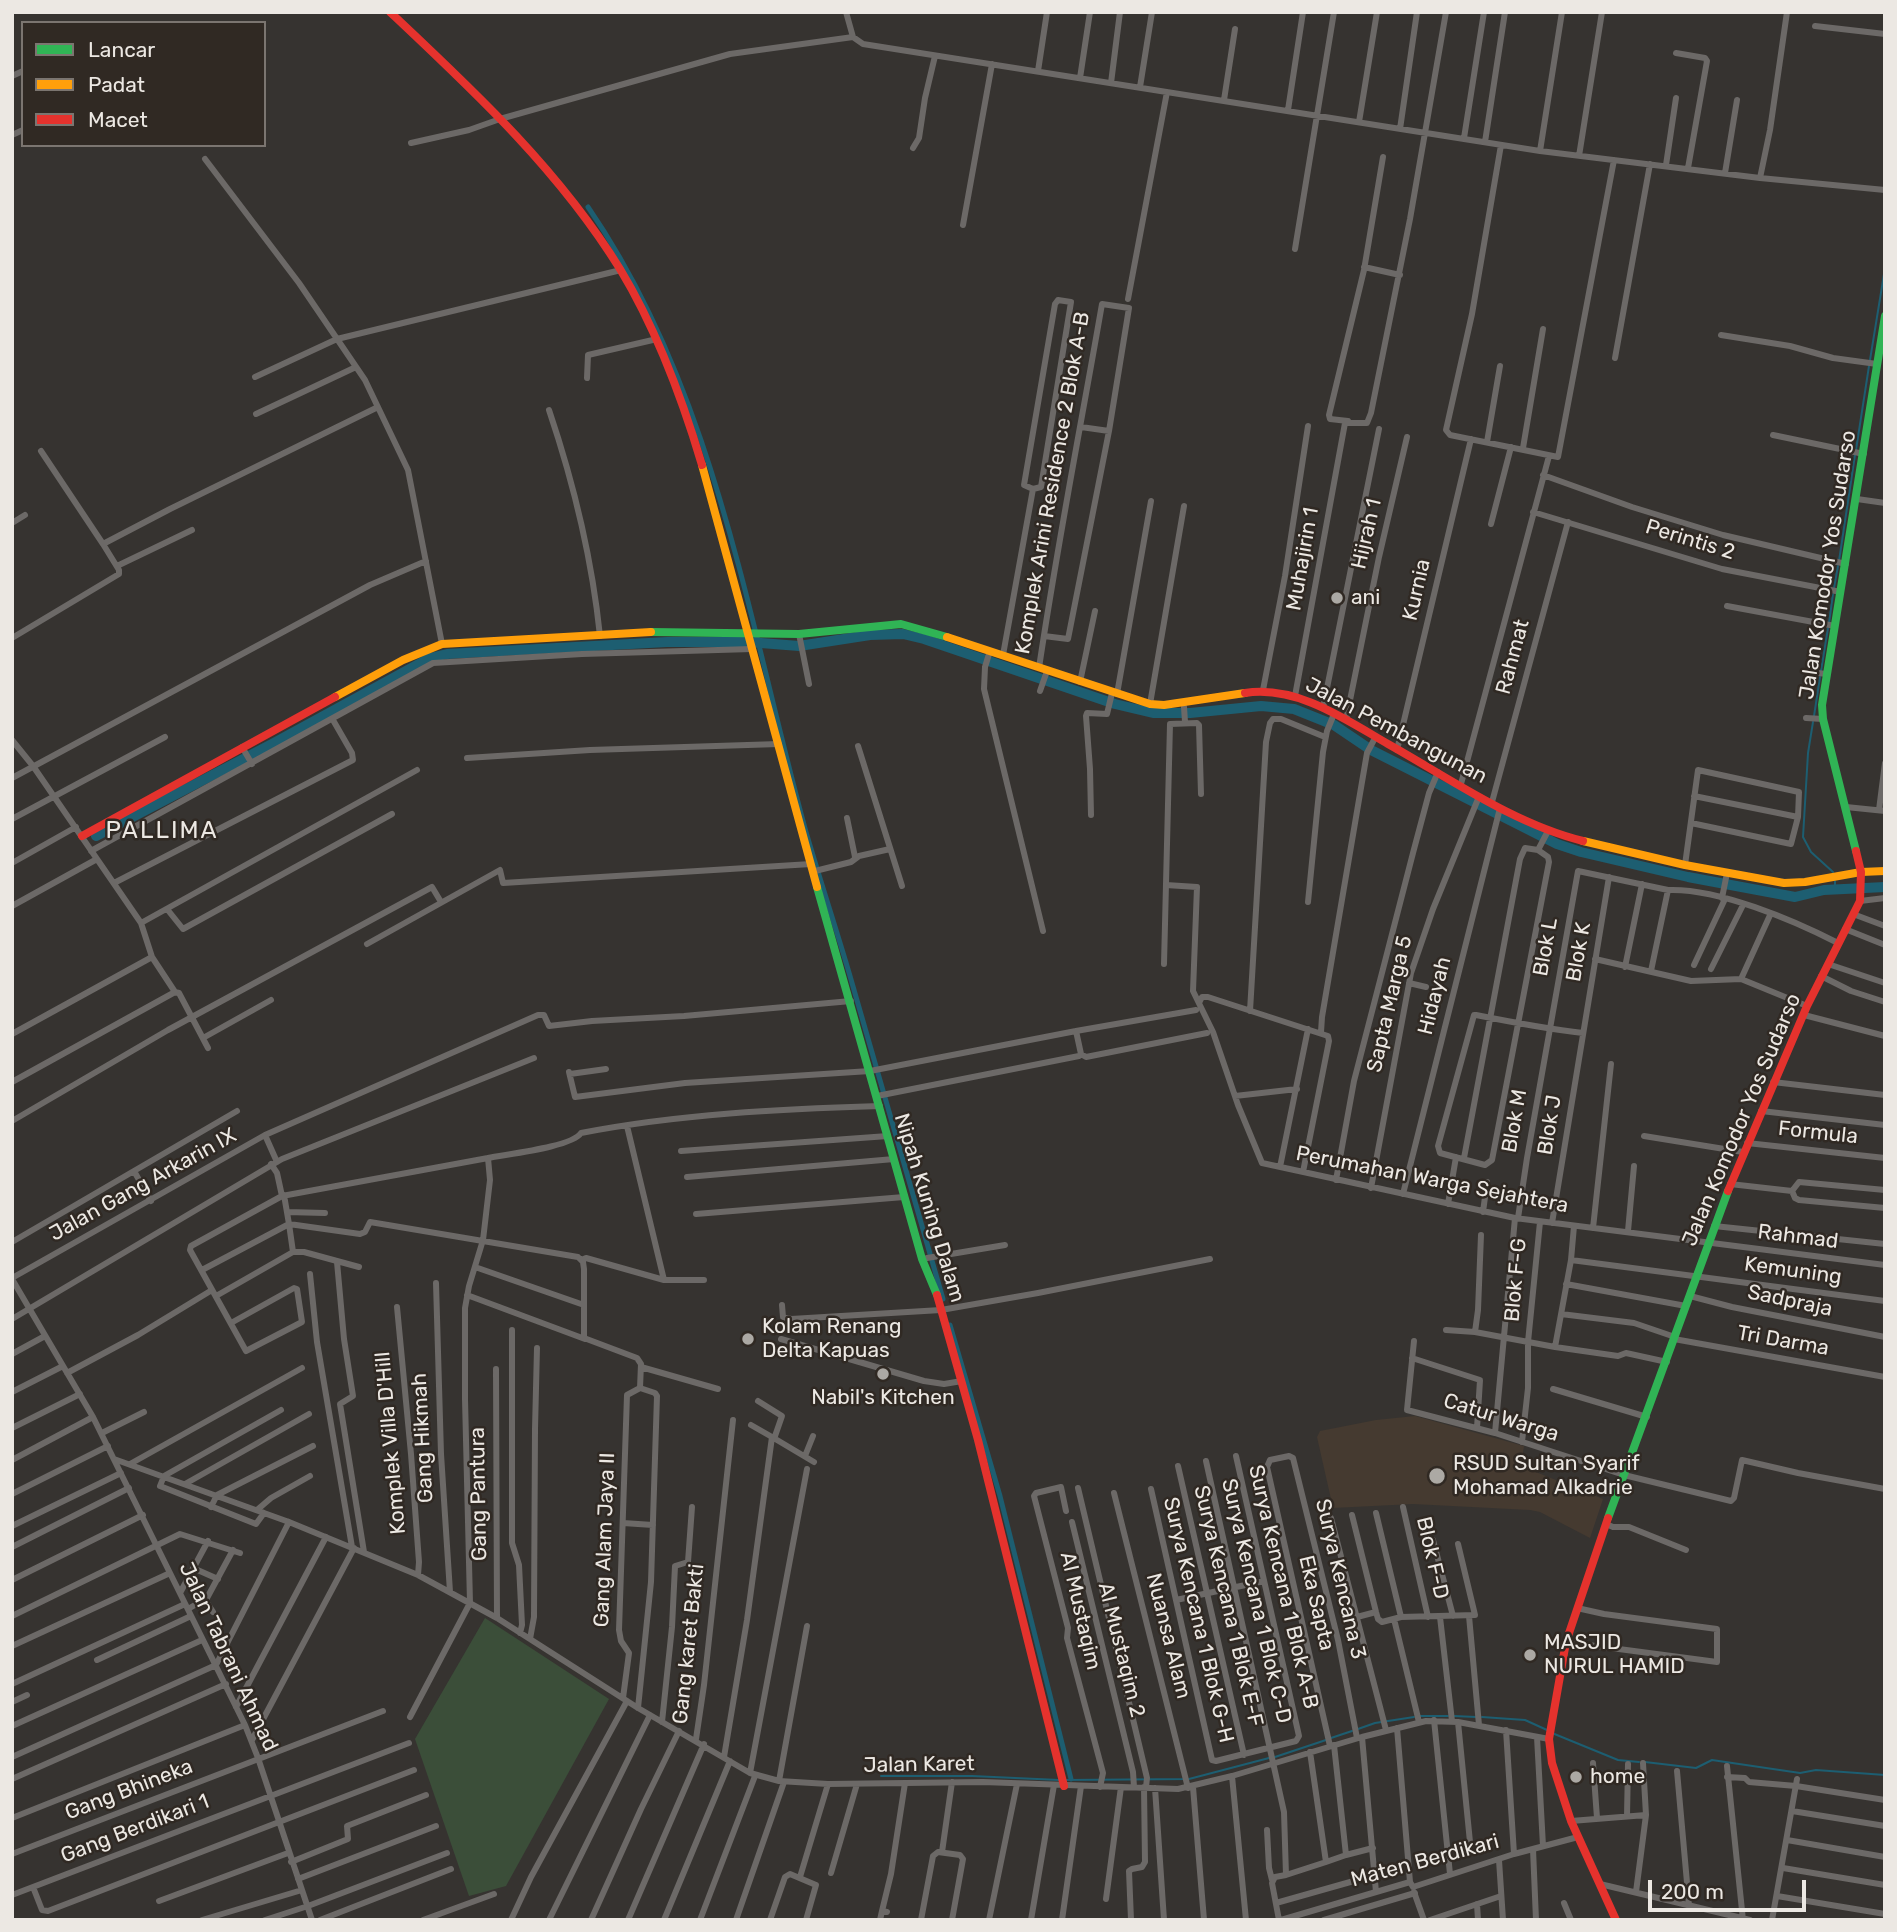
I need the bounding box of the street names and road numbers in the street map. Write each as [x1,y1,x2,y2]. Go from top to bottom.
street label: Komplek Arini Residence 2 Blok A-B [1010,310,1096,656]
street label: Jalan Komodor Yos Sudarso [1794,429,1862,701]
street label: Hijrah 1 [1347,496,1387,572]
street label: Muhajirin 1 [1282,505,1324,613]
street label: Perintis 2 [1642,514,1738,566]
street label: Kurnia [1398,557,1436,623]
street label: Rahmat [1491,617,1535,697]
street label: Jalan Pembangunan [1301,672,1491,790]
street label: Blok L [1528,916,1564,978]
street label: Blok K [1561,920,1597,984]
street label: Sapta Marga 5 [1362,933,1418,1075]
street label: Hidayah [1413,954,1457,1038]
street label: Jalan Komodor Yos Sudarso [1677,990,1807,1250]
street label: Blok M [1497,1087,1533,1155]
street label: Blok J [1533,1093,1567,1157]
street label: Nipah Kuning Dalam [888,1111,970,1305]
street label: Formula [1777,1116,1859,1150]
street label: Jalan Gang Arkarin IX [45,1123,241,1247]
street label: Perumahan Warga Sejahtera [1294,1141,1570,1219]
street label: Rahmad [1756,1220,1840,1254]
street label: Blok F-G [1500,1237,1532,1323]
street label: Kemuning [1743,1252,1843,1290]
street label: Sadpraja [1745,1280,1835,1322]
street label: Tri Darma [1735,1321,1831,1361]
street label: Komplek Villa D'Hill [370,1351,412,1535]
street label: Gang Hikmah [407,1372,439,1504]
street label: Catur Warga [1440,1389,1562,1447]
street label: Gang Pantura [465,1427,493,1561]
street label: Gang Alam Jaya II [589,1452,621,1628]
street label: Surya Kencana 1 Blok A-B [1243,1463,1323,1711]
street label: Surya Kencana 1 Blok C-D [1216,1476,1296,1726]
street label: Surya Kencana 1 Blok E-F [1188,1483,1268,1729]
street label: Surya Kencana 1 Blok G-H [1157,1495,1239,1745]
street label: Surya Kencana 3 [1309,1497,1371,1661]
street label: Blok F-D [1410,1514,1454,1602]
street label: Al Mustaqim [1054,1550,1106,1672]
street label: Eka Sapta [1293,1553,1339,1653]
street label: Jalan Tabrani Ahmad [173,1558,283,1756]
street label: Gang karet Bakti [668,1563,710,1725]
street label: Nuansa Alam [1140,1571,1196,1701]
street label: Al Mustaqim 2 [1092,1580,1150,1720]
street label: Jalan Karet [863,1751,975,1779]
street label: Gang Bhineka [62,1754,196,1826]
street label: Gang Berdikari 1 [57,1789,213,1869]
street label: Maten Berdikari [1348,1829,1502,1893]

